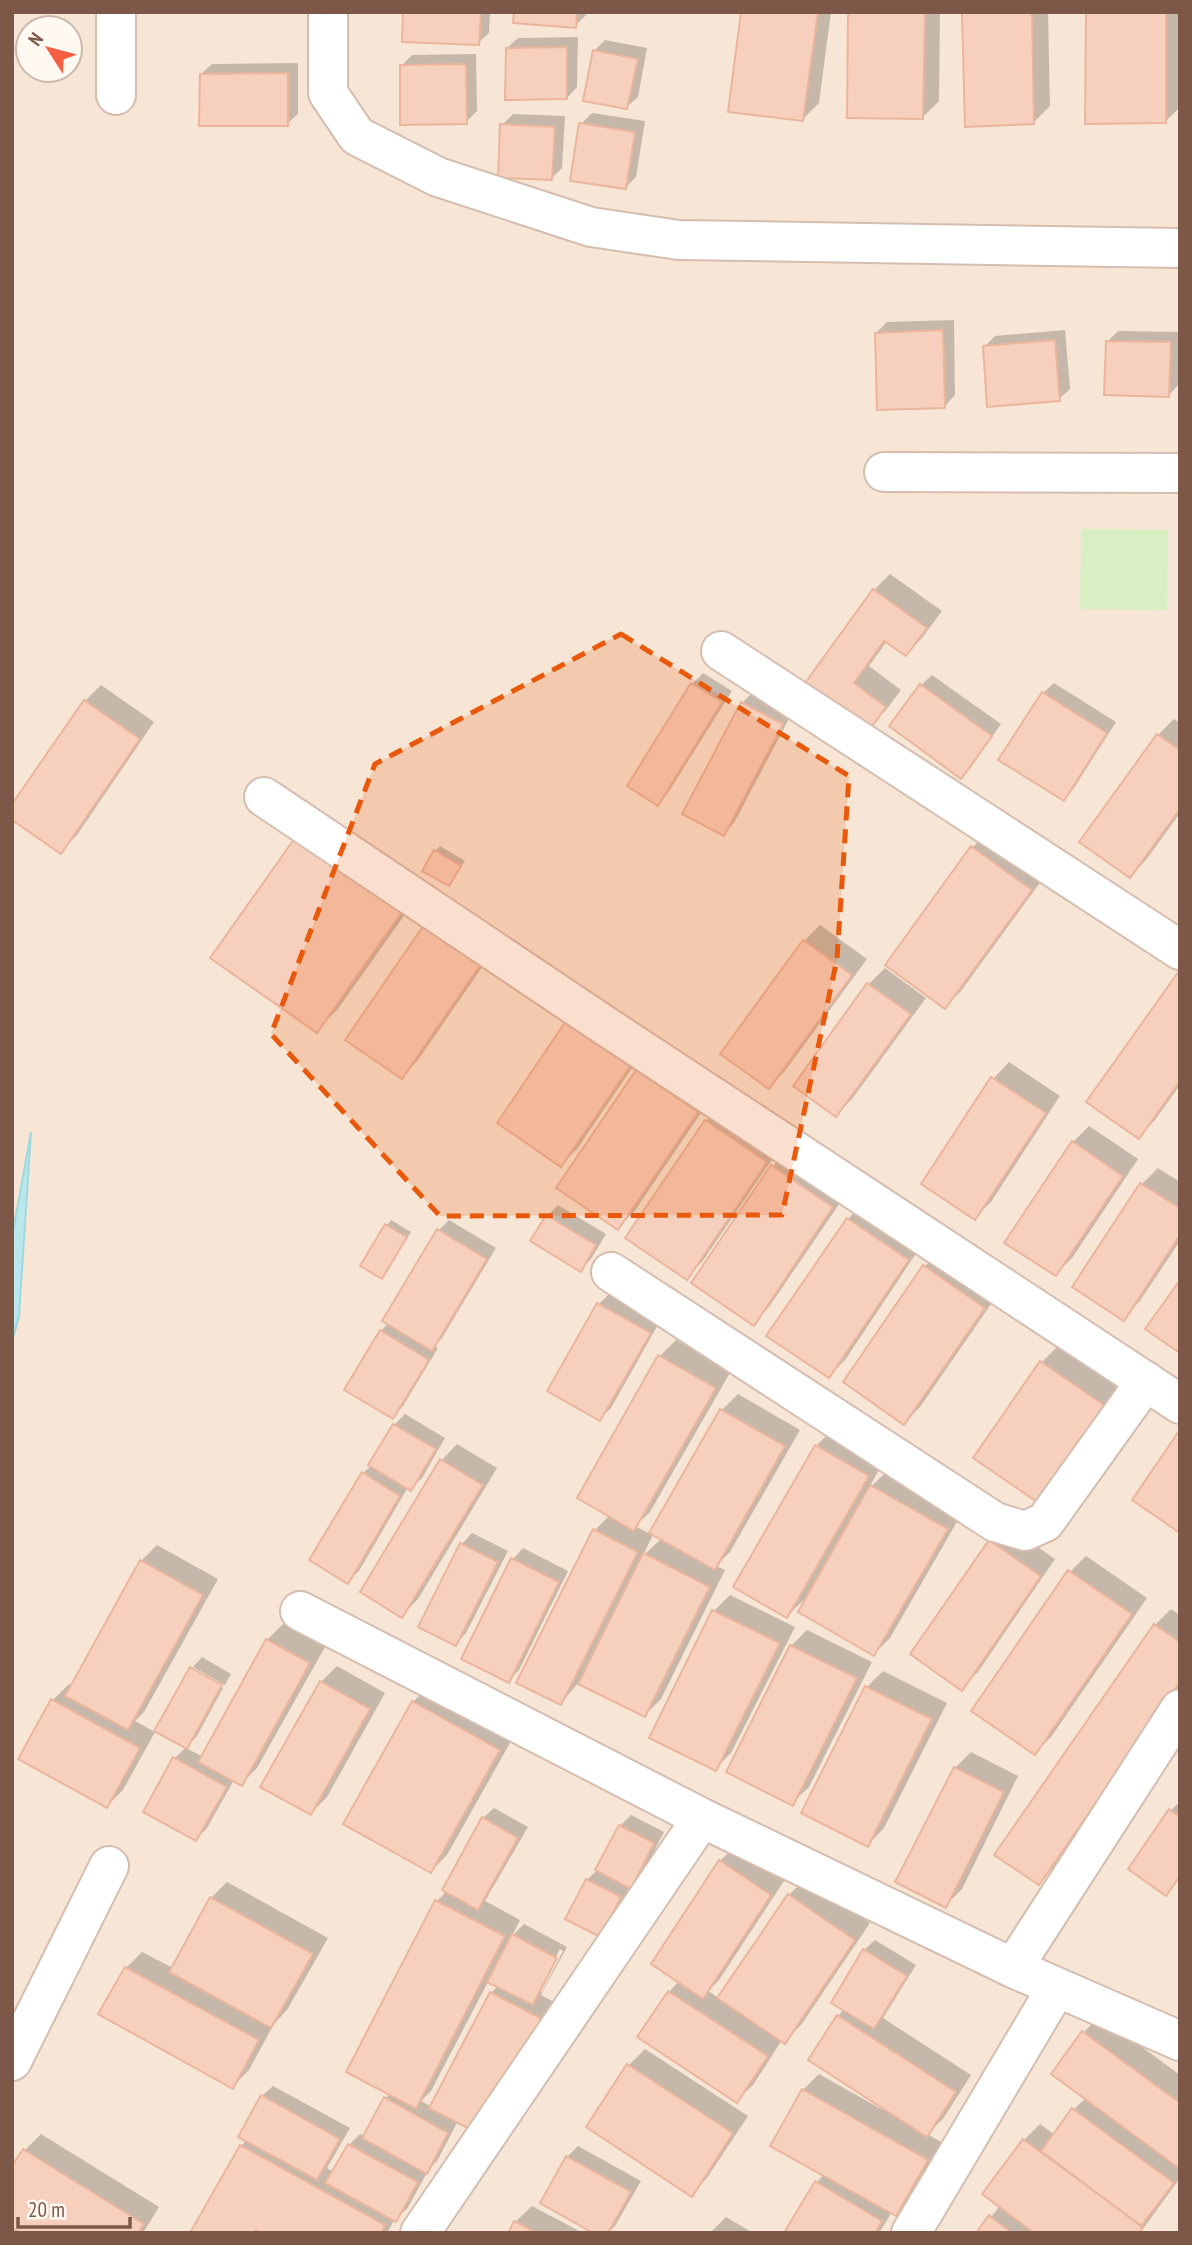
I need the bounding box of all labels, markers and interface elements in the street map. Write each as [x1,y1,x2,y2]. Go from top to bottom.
north arrow [14,14,84,84]
text: N [23,28,48,50]
scale bar [18,2186,130,2230]
text: 20 m [28,2196,65,2223]

